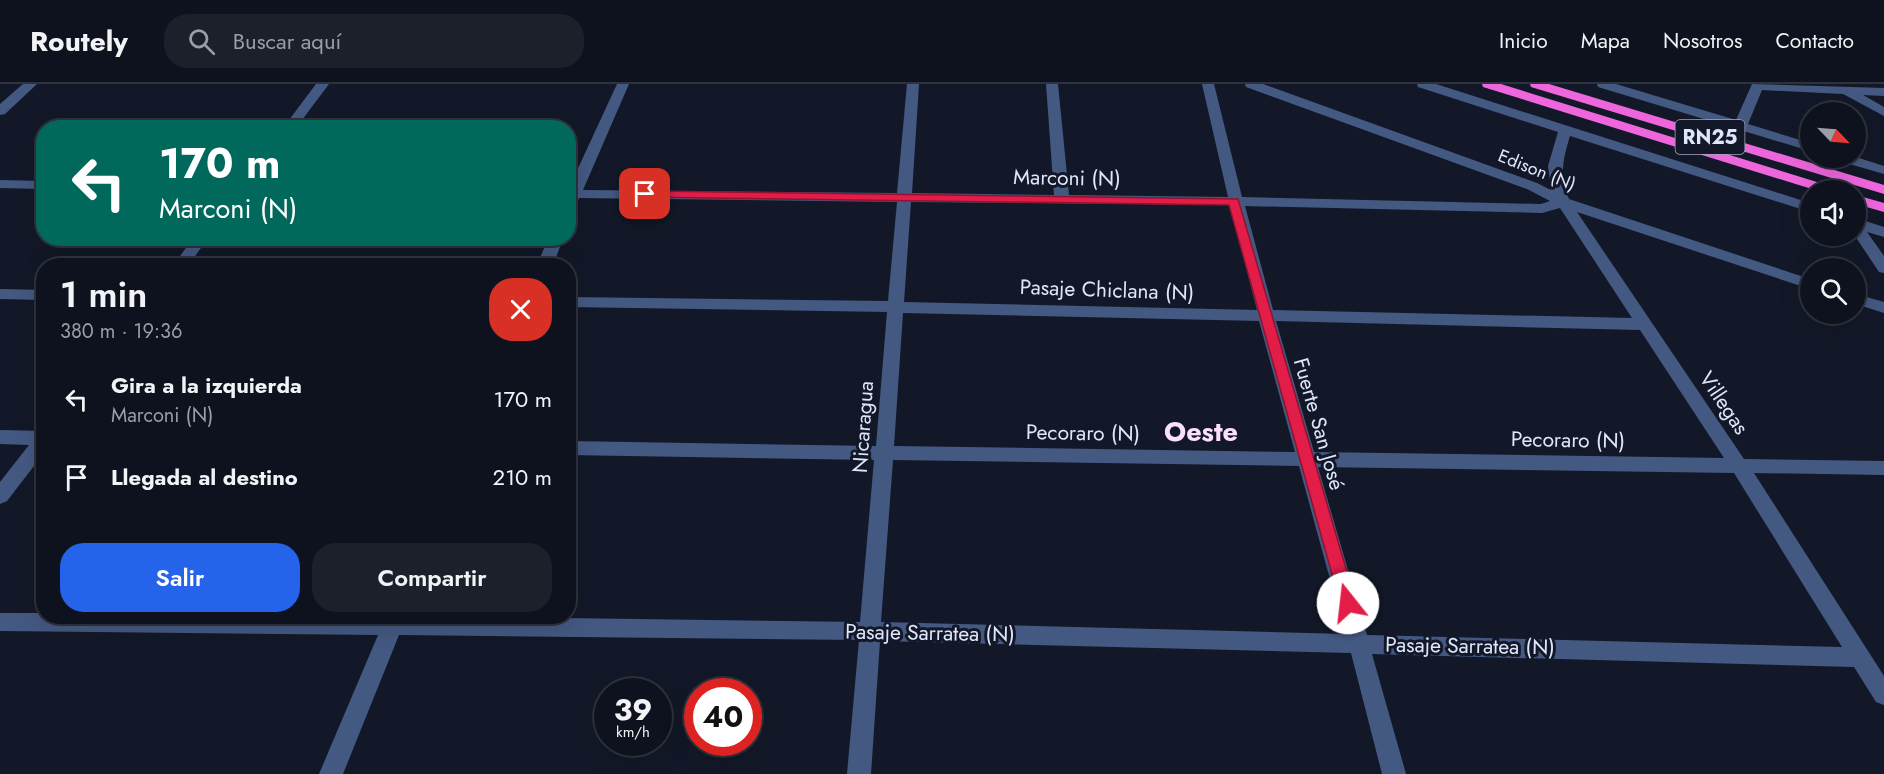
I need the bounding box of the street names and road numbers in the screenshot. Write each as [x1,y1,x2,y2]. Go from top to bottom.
road number: RN25 [1676,120,1744,154]
street label: Edison (N) [1494,143,1580,197]
street label: Marconi (N) [1013,162,1121,194]
street label: Pasaje Chiclana (N) [1019,272,1195,308]
street label: Fuerte San José [1286,354,1352,494]
street label: Villegas [1692,365,1756,441]
street label: Nicaragua [845,380,881,474]
street label: Pecoraro (N) [1026,417,1140,449]
street label: Pecoraro (N) [1511,424,1625,456]
street label: Pasaje Sarratea (N) [845,617,1015,649]
street label: Pasaje Sarratea (N) [1385,630,1555,662]

